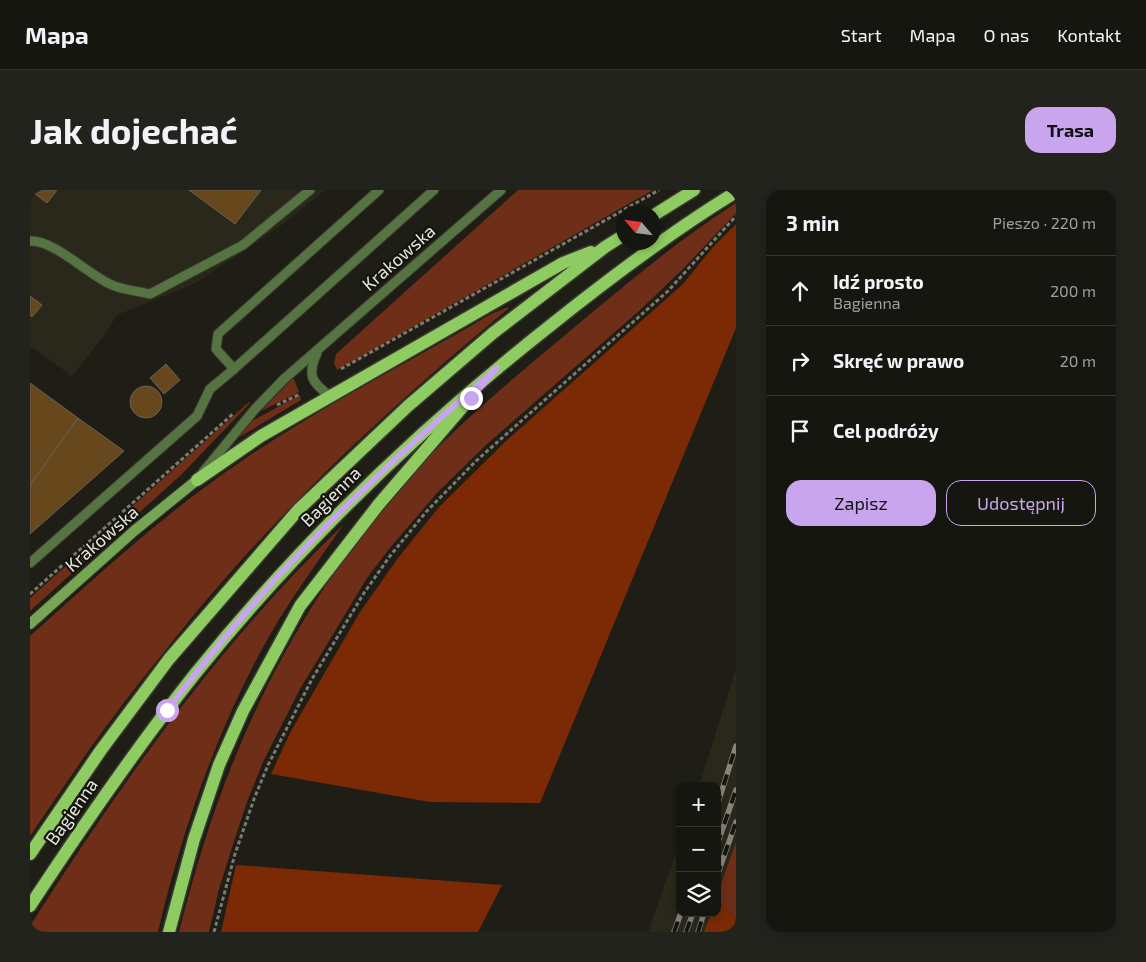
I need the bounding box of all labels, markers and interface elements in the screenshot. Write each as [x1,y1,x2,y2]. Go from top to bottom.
text: Mapa [25,20,89,49]
text: Start [841,24,882,46]
text: Mapa [910,24,956,46]
text: O nas [984,24,1029,46]
text: Kontakt [1057,24,1121,46]
button: Trasa [1025,107,1116,153]
text: Jak dojechać [30,109,238,151]
north arrow [616,205,661,250]
text: 3 min [786,210,839,235]
text: Pieszo · 220 m [993,213,1096,232]
street label: Krakowska [357,219,439,295]
text: Idź prosto [833,270,924,293]
icon: ahead [786,277,814,305]
text: 200 m [1050,281,1096,300]
text: Bagienna [833,293,901,312]
icon: right [786,347,814,375]
text: Skręć w prawo [833,349,964,372]
text: 20 m [1060,351,1096,370]
route end [460,387,483,410]
icon: arrive [786,417,814,445]
text: Cel podróży [833,419,939,442]
street label: Bagienna [296,462,365,531]
button: Zapisz [786,480,936,526]
button: Udostępnij [946,480,1096,526]
street label: Krakowska [60,500,142,576]
route start [156,699,179,722]
street label: Bagienna [40,774,102,849]
map controls [676,782,721,917]
button: + [676,782,721,827]
button: − [676,827,721,872]
button: layers [676,872,721,917]

